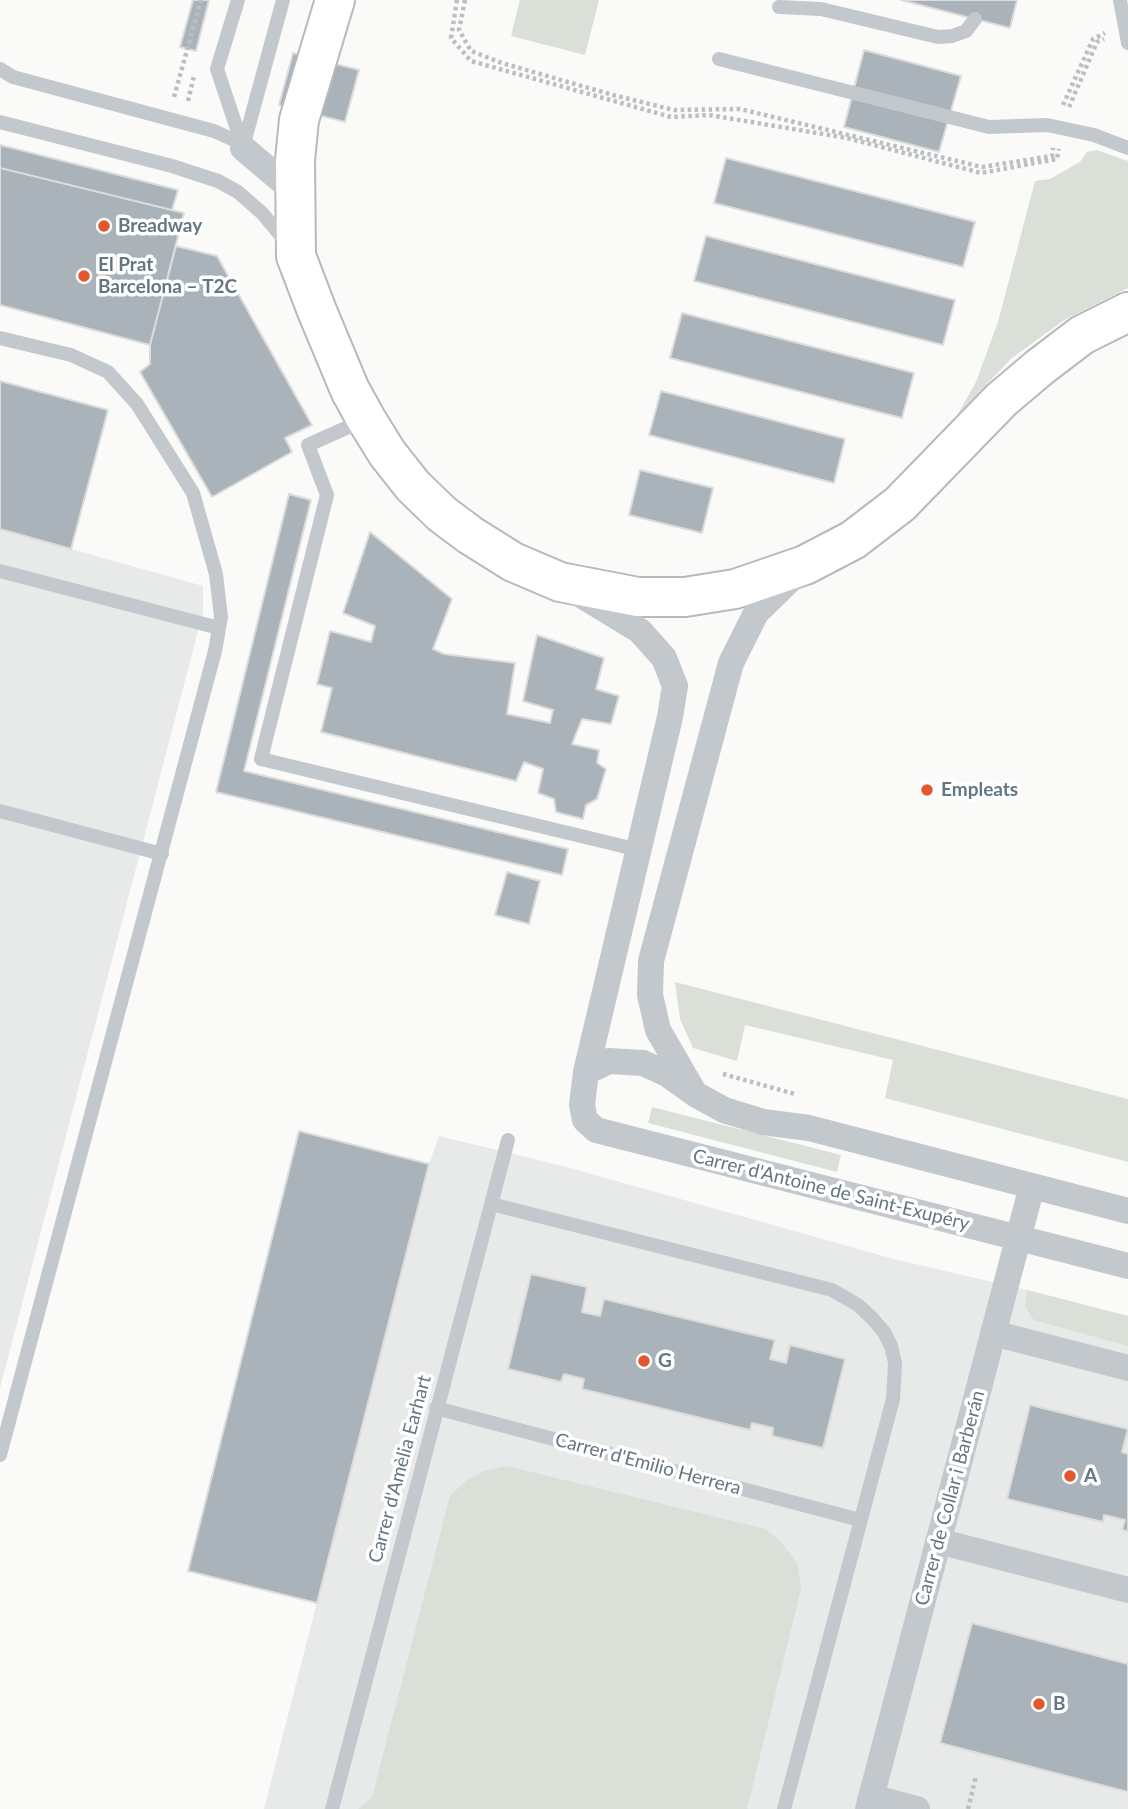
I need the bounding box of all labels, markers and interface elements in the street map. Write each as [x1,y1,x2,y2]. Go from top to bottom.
place label: Breadway [118,215,202,237]
marker: Breadway [96,218,112,234]
place label: El Prat Barcelona – T2C [98,254,237,298]
marker: El Prat Barcelona – T2C [76,268,92,284]
place label: Empleats [941,779,1018,801]
marker: Empleats [919,782,935,798]
street label: Carrer d'Antoine de Saint-Exupéry [690,1145,972,1235]
place label: G [658,1350,672,1372]
marker: G [636,1353,652,1369]
street label: Carrer d'Amèlia Earhart [364,1373,436,1565]
street label: Carrer de Collar i Barberán [910,1388,990,1608]
street label: Carrer d'Emilio Herrera [553,1428,743,1500]
place label: A [1084,1465,1097,1487]
marker: A [1062,1468,1078,1484]
place label: B [1053,1693,1066,1715]
marker: B [1031,1696,1047,1712]

